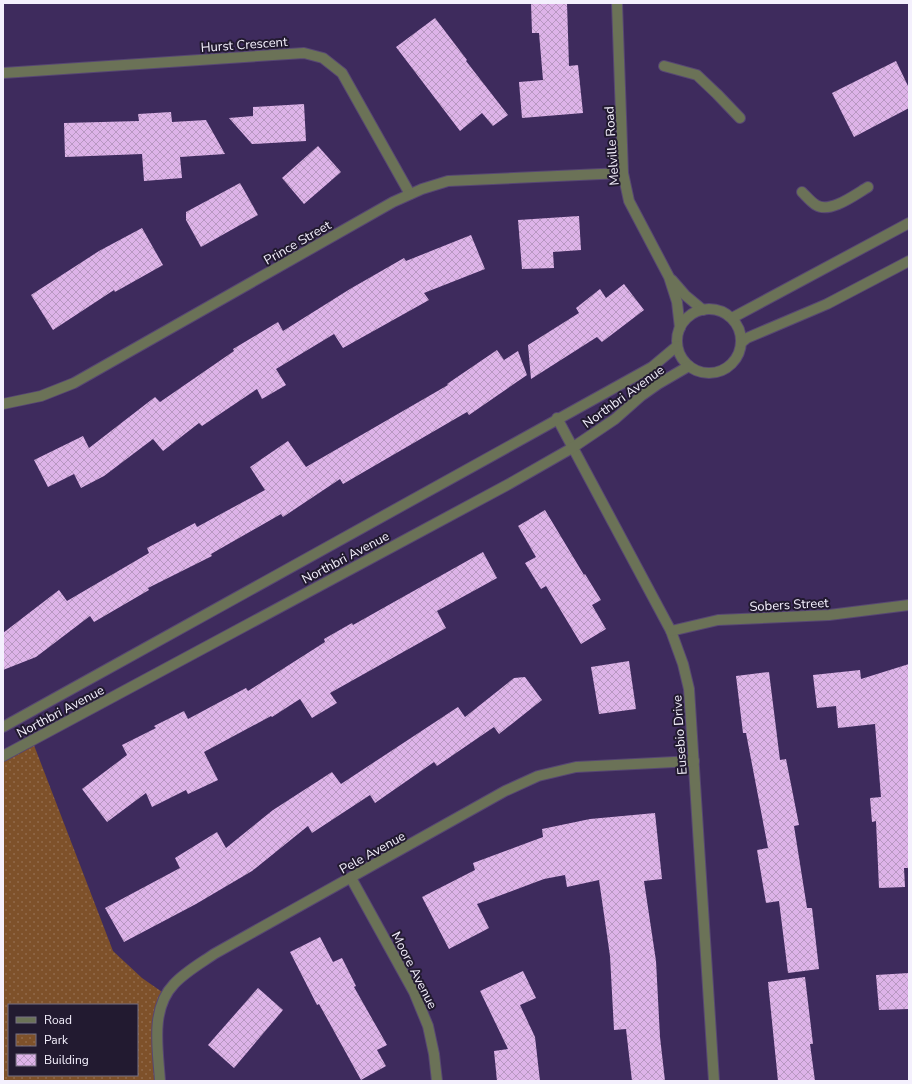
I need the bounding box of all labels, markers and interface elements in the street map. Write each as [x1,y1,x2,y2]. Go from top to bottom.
street label: Hurst Crescent [200,33,289,57]
street label: Melville Road [600,106,624,186]
street label: Prince Street [261,216,335,269]
street label: Northbri Avenue [579,361,668,432]
street label: Northbri Avenue [299,527,392,589]
street label: Sobers Street [749,594,830,616]
street label: Northbri Avenue [14,681,107,743]
street label: Eusebio Drive [668,694,692,775]
street label: Pele Avenue [336,827,409,878]
street label: Moore Avenue [387,929,441,1012]
legend [8,1004,138,1076]
text: Road [44,1012,72,1028]
text: Park [44,1032,69,1048]
text: Building [44,1052,89,1068]

